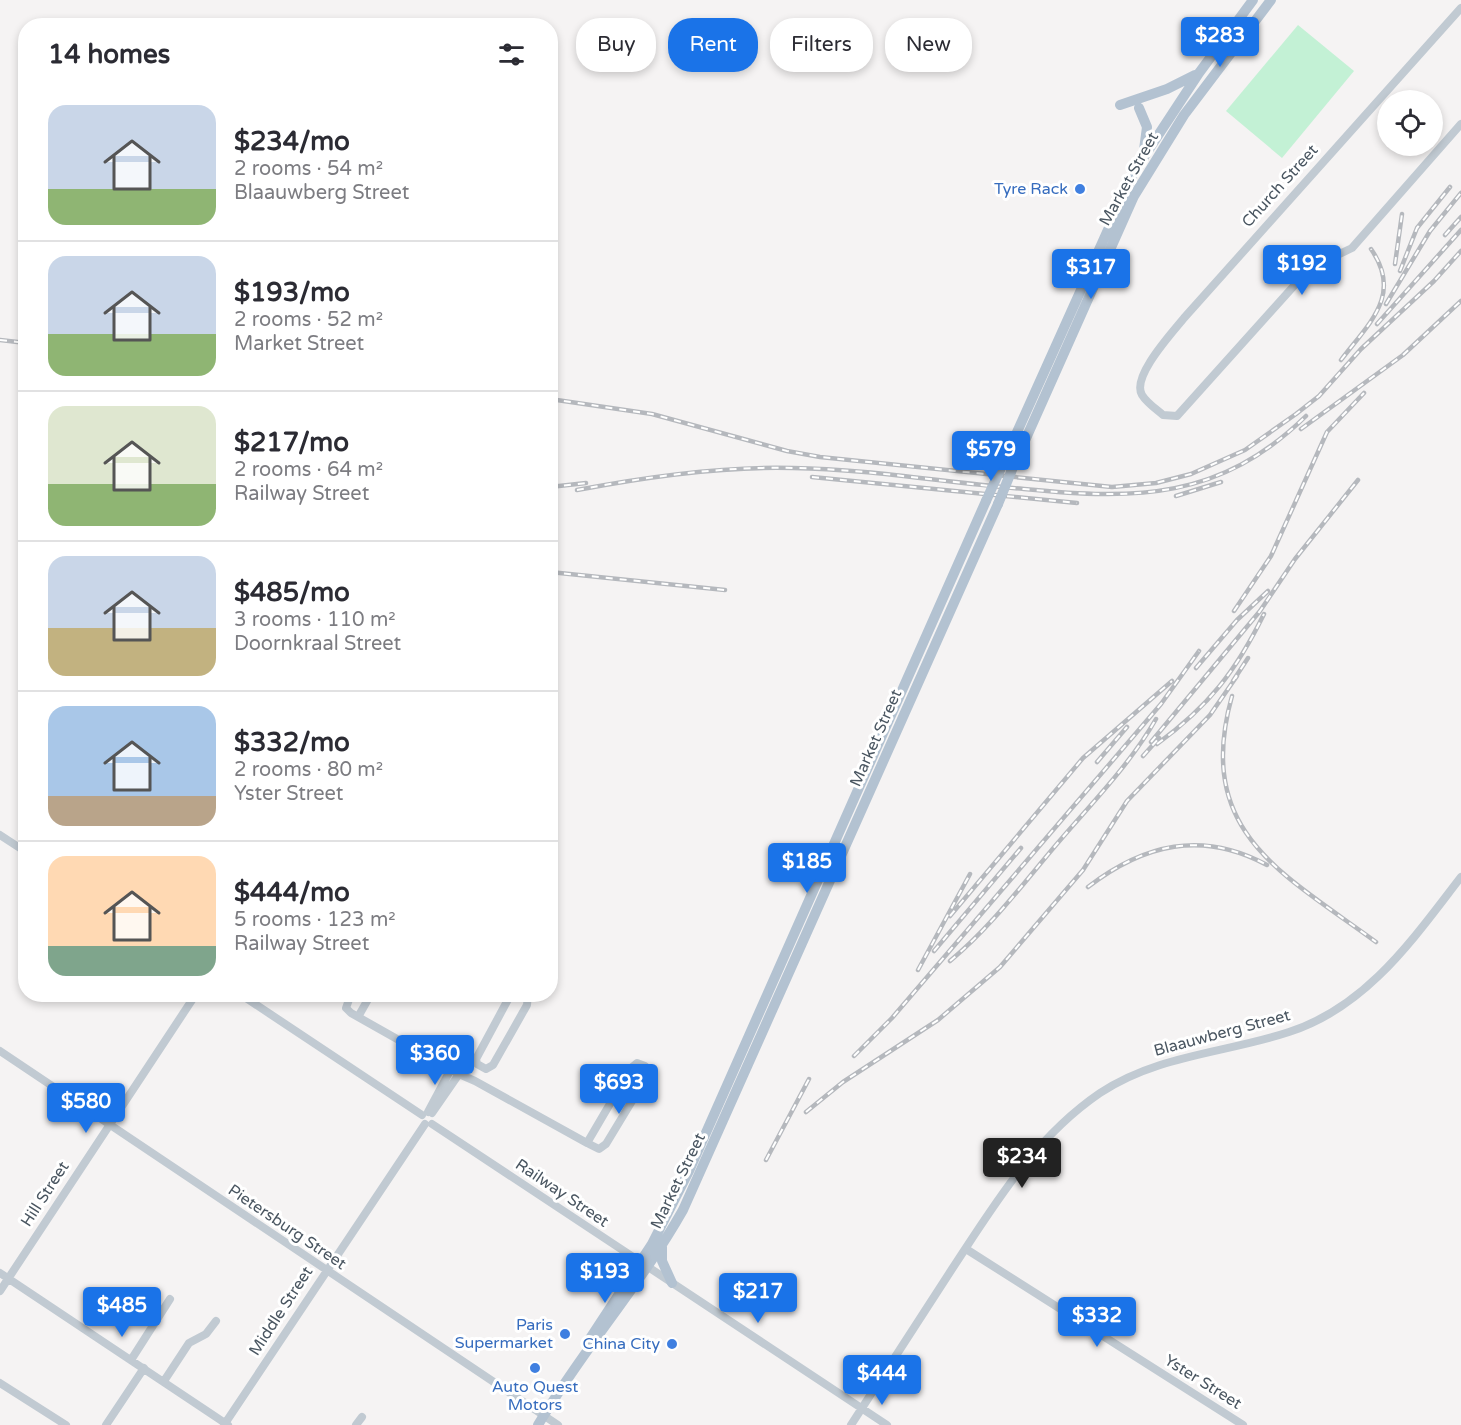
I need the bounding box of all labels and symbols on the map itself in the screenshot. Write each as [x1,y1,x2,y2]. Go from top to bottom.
pin: $283 [1184,17,1256,68]
street label: Market Street [1095,129,1163,229]
street label: Church Street [1238,140,1322,232]
place label: Tyre Rack [994,179,1068,199]
marker: Tyre Rack [1073,182,1087,196]
pin: $192 [1266,245,1338,296]
pin: $317 [1055,249,1127,300]
pin: $579 [955,431,1027,482]
street label: Market Street [846,686,906,790]
pin: $185 [771,843,843,894]
street label: Blaauwberg Street [1152,1005,1292,1061]
pin: $360 [399,1035,471,1086]
pin: $693 [583,1064,655,1115]
pin: $580 [50,1083,122,1134]
street label: Market Street [646,1130,710,1232]
pin: $234 [986,1138,1058,1189]
street label: Railway Street [512,1154,612,1232]
street label: Hill Street [17,1158,73,1230]
street label: Pietersburg Street [224,1180,350,1274]
pin: $193 [569,1253,641,1304]
street label: Middle Street [245,1263,317,1359]
pin: $217 [722,1273,794,1324]
pin: $485 [86,1287,158,1338]
pin: $332 [1061,1297,1133,1348]
place label: Paris Supermarket [455,1315,553,1353]
marker: Paris Supermarket [558,1327,572,1341]
place label: China City [583,1334,660,1354]
marker: China City [665,1337,679,1351]
street label: Yster Street [1161,1350,1245,1414]
pin: $444 [846,1355,918,1406]
marker: Auto Quest Motors [528,1361,542,1375]
place label: Auto Quest Motors [492,1377,578,1415]

